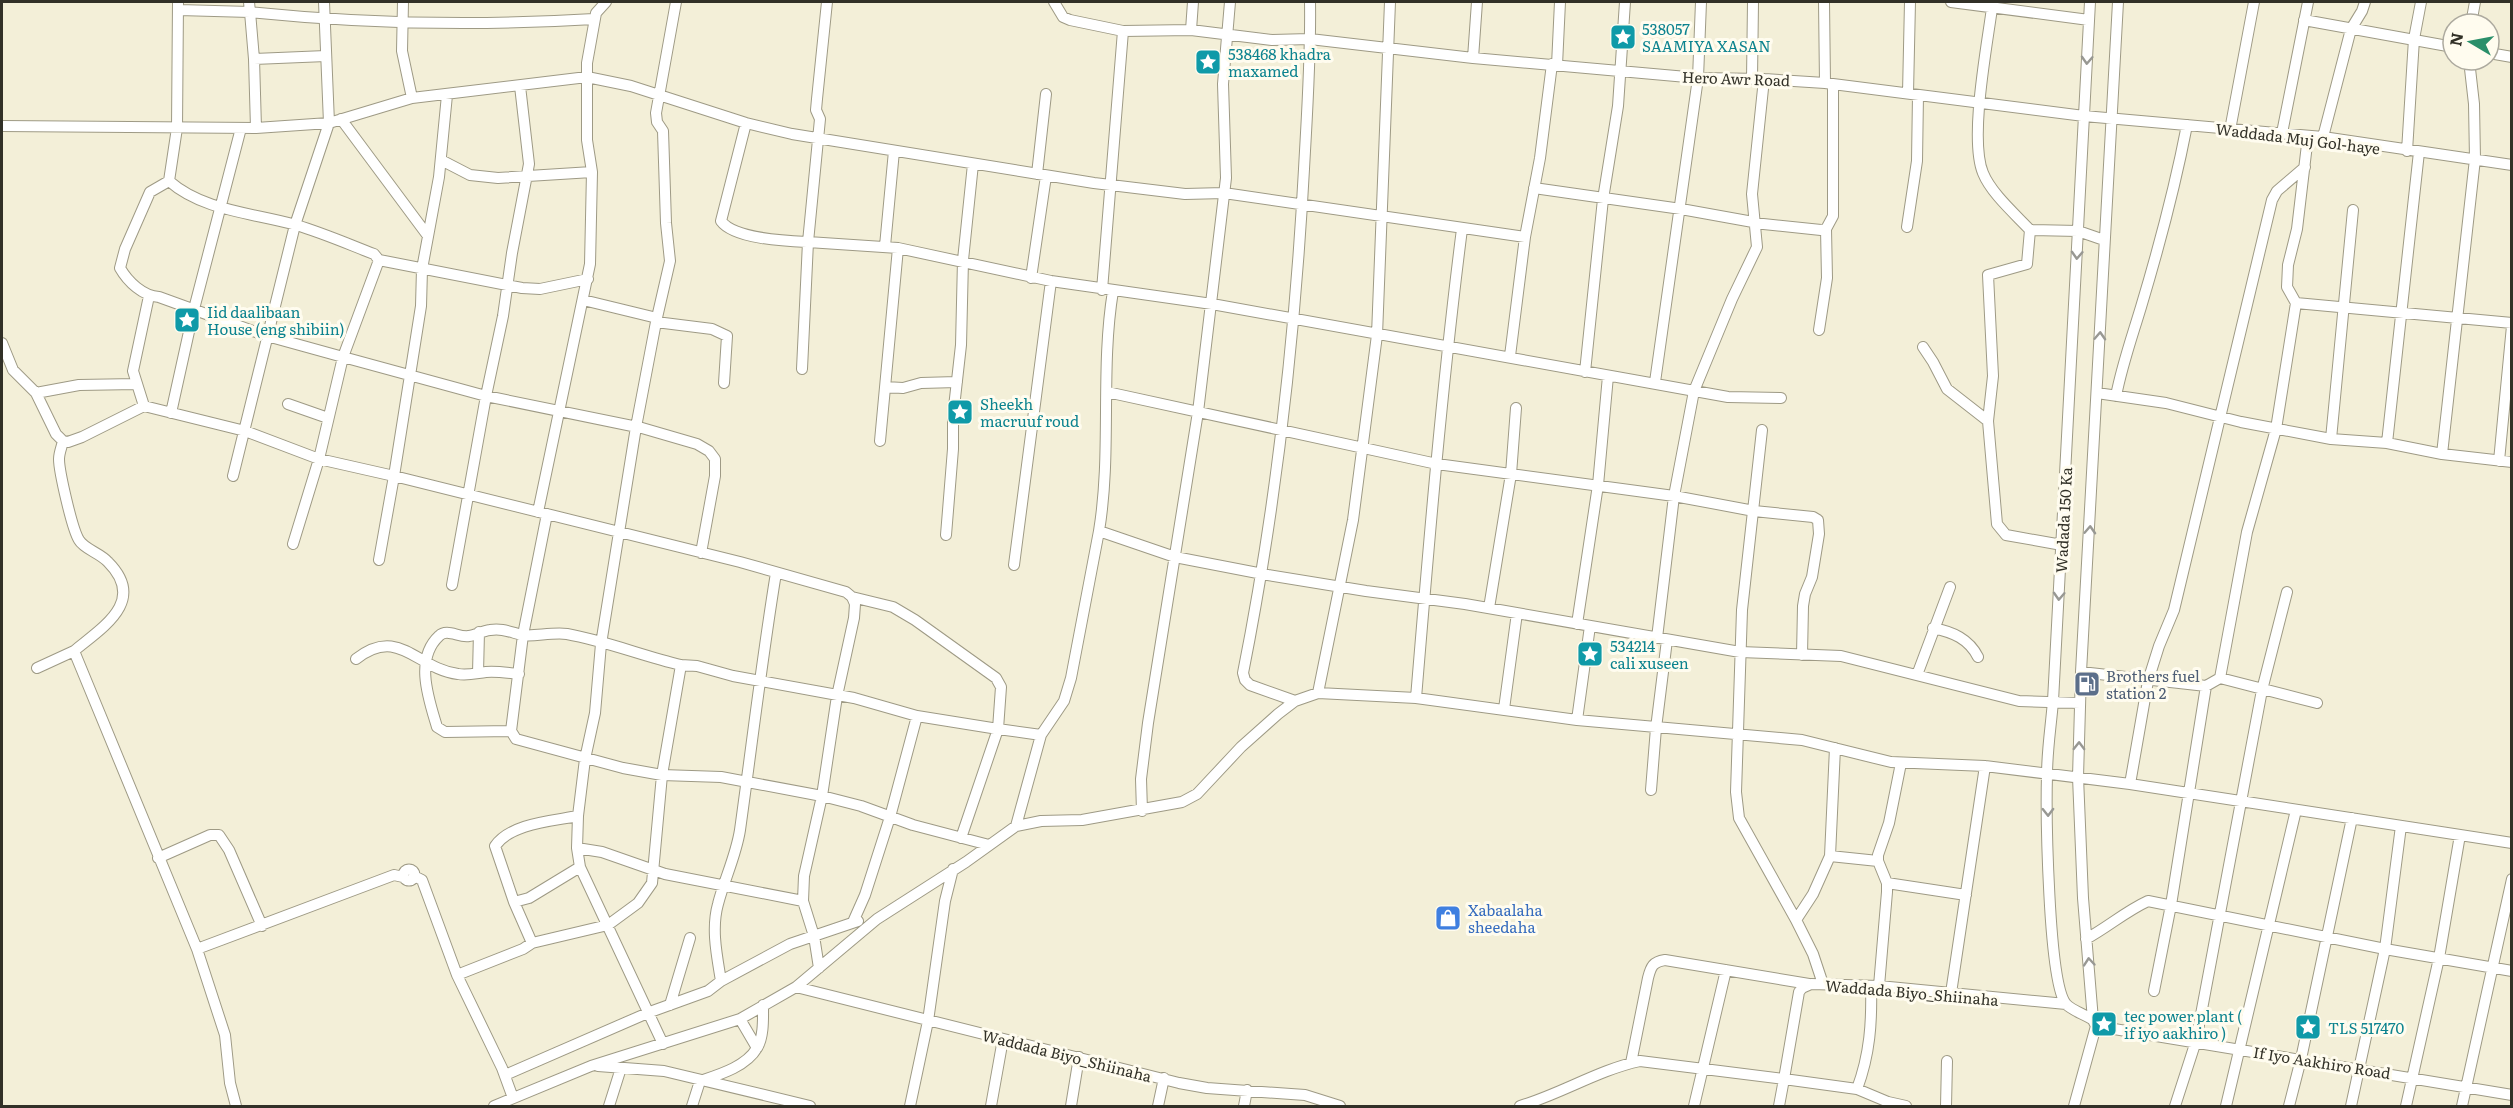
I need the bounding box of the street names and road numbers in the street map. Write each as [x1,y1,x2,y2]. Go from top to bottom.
street label: Hero Awr Road [1682,65,1790,91]
street label: Waddada Muj Gol-haye [2214,117,2382,160]
street label: Wadada 150 Ka [2049,465,2077,574]
street label: Waddada Biyo_Shiinaha [1824,973,2001,1011]
street label: Waddada Biyo_Shiinaha [980,1023,1155,1087]
street label: If Iyo Aakhiro Road [2252,1040,2392,1084]

